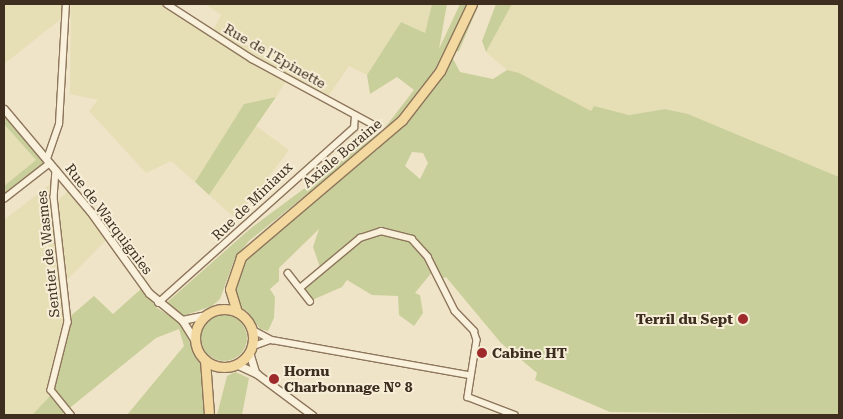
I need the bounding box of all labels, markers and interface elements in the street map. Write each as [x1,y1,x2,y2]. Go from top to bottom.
street label: Rue de l'Epinette [221,20,329,92]
street label: Axiale Boraine [299,115,385,191]
street label: Rue de Miniaux [208,158,296,244]
street label: Rue de Warquignies [62,160,156,278]
street label: Sentier de Wasmes [33,190,63,318]
place label: Terril du Sept [636,311,733,327]
marker: Terril du Sept [737,313,749,325]
place label: Cabine HT [492,345,567,361]
marker: Cabine HT [476,347,488,359]
place label: Hornu Charbonnage N° 8 [284,363,413,396]
marker: Hornu Charbonnage N° 8 [268,373,280,385]

